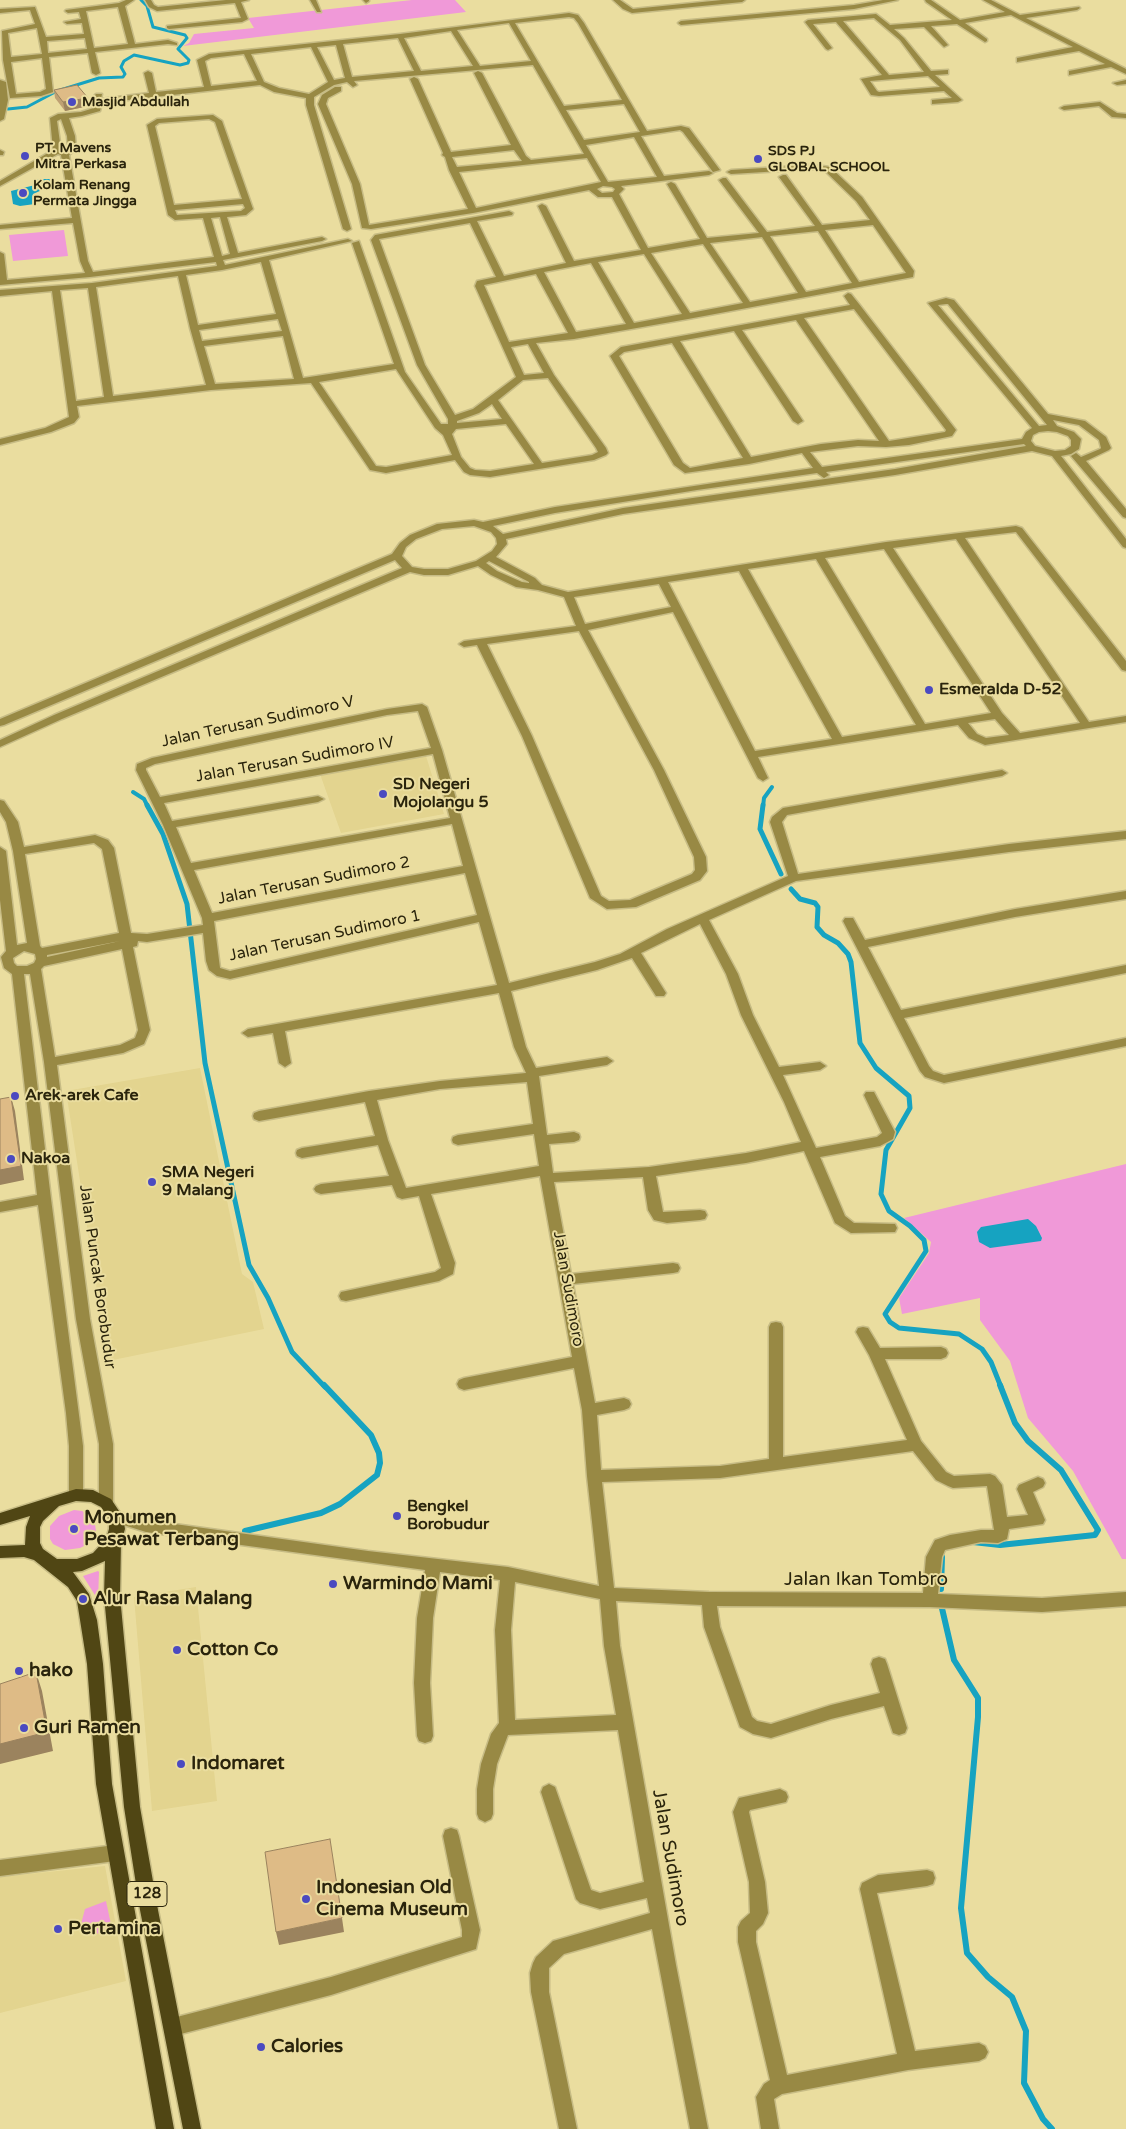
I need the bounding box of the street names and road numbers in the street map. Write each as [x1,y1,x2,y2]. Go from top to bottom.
street label: Jalan Terusan Sudimoro V [160,692,356,752]
street label: Jalan Terusan Sudimoro IV [194,733,396,787]
street label: Jalan Terusan Sudimoro 2 [216,853,412,909]
street label: Jalan Terusan Sudimoro 1 [227,906,423,966]
street label: Jalan Puncak Borobudur [75,1184,119,1370]
street label: Jalan Sudimoro [548,1230,588,1348]
street label: Jalan Ikan Tombro [784,1569,948,1591]
street label: Jalan Sudimoro [647,1788,693,1928]
road number: 128 [127,1882,167,1906]

